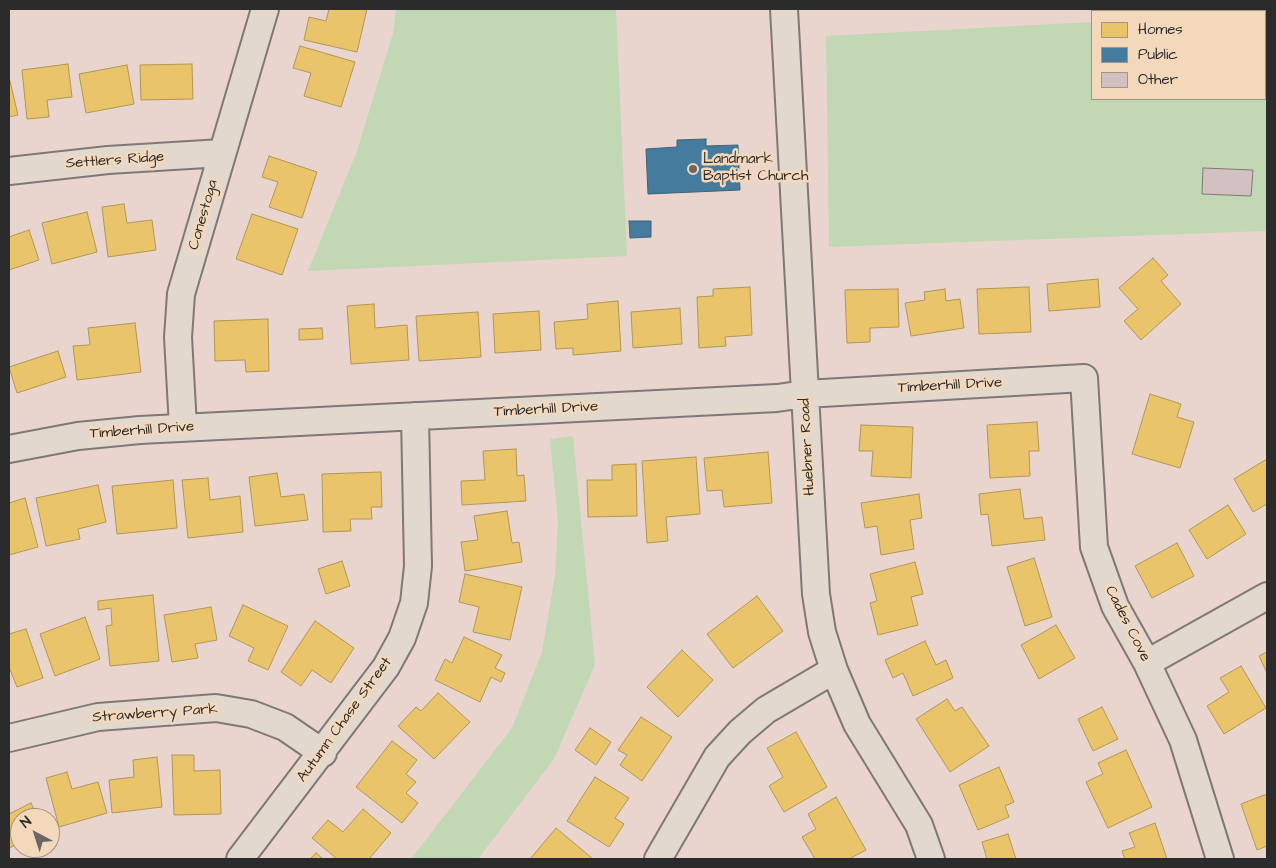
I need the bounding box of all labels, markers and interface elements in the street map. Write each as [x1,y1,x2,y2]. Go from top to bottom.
legend [1091,10,1266,100]
text: Homes [1138,19,1183,40]
text: Public [1138,44,1178,65]
text: Other [1138,69,1178,90]
street label: Settlers Ridge [65,149,165,173]
place label: Landmark Baptist Church [703,151,808,186]
marker: Landmark Baptist Church [687,163,699,175]
street label: Conestoga [185,178,223,252]
street label: Timberhill Drive [897,374,1003,398]
street label: Timberhill Drive [493,398,599,422]
street label: Huebner Road [796,398,820,496]
street label: Timberhill Drive [89,418,195,444]
street label: Cades Cove [1100,583,1154,665]
street label: Autumn Chase Street [294,654,396,786]
street label: Strawberry Park [92,701,218,727]
north arrow [10,808,60,858]
text: N [16,812,36,833]

